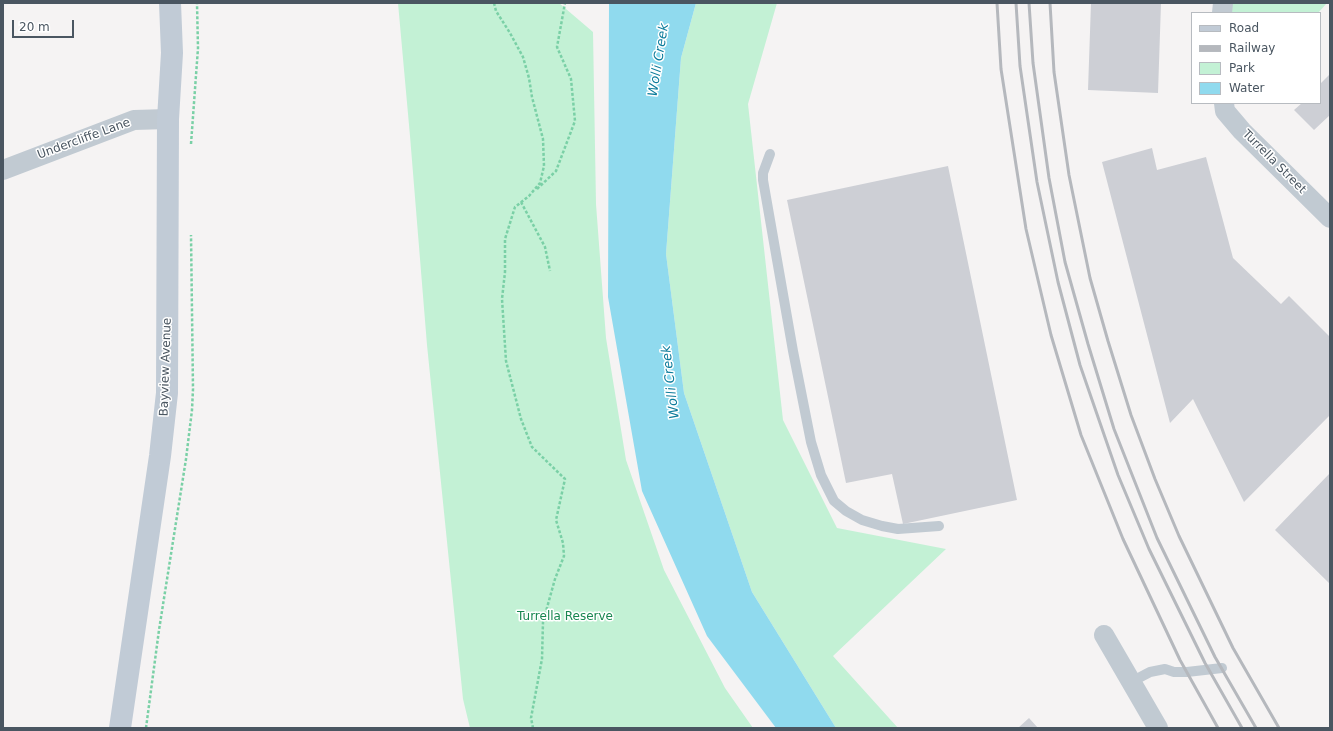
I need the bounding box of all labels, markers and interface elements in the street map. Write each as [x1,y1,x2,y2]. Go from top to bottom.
scale bar [14,12,76,38]
legend [1191,12,1321,104]
text: 20 m [19,20,50,34]
text: Road [1229,21,1259,35]
water label: Wolli Creek [646,22,672,98]
text: Railway [1229,41,1275,55]
text: Park [1229,61,1255,75]
text: Water [1229,81,1264,95]
street label: Undercliffe Lane [36,116,132,162]
street label: Turrella Street [1239,127,1309,197]
street label: Bayview Avenue [157,317,175,417]
water label: Wolli Creek [659,344,683,420]
park label: Turrella Reserve [517,610,613,624]

